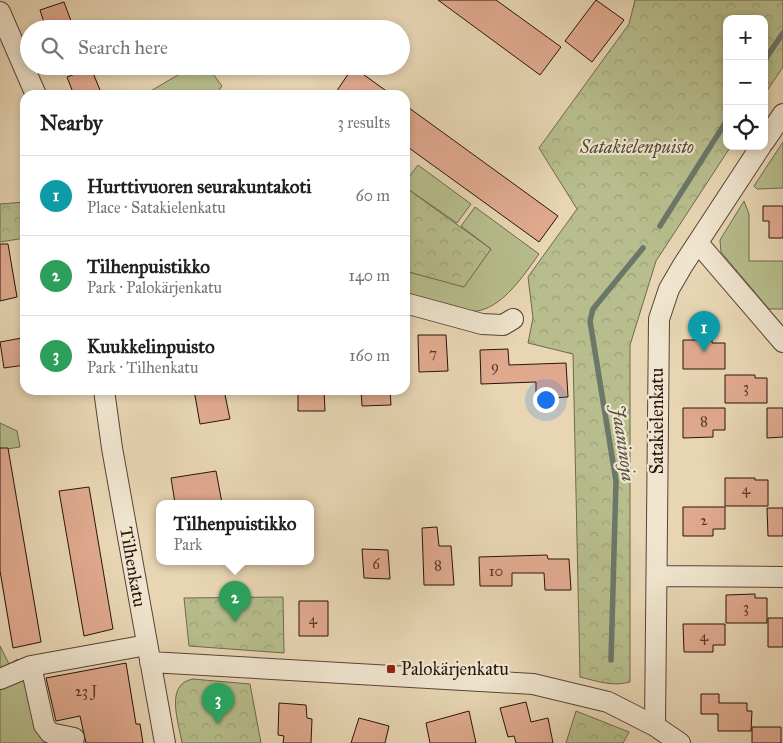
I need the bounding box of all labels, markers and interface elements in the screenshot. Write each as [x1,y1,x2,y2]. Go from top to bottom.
map controls [723,15,768,150]
button: + [723,15,768,60]
search box [20,20,410,75]
icon: search [38,34,66,62]
text: Search here [78,36,168,59]
button: − [723,60,768,105]
button: locate [723,105,768,150]
text: Nearby [40,110,103,136]
text: 3 results [337,113,390,132]
park label: Satakielenpuisto [579,136,694,159]
text: Hurttivuoren seurakuntakoti [87,175,312,198]
text: 1 [53,186,59,205]
text: 60 m [356,186,390,205]
text: Place · Satakielenkatu [87,198,226,217]
text: Tilhenpuistikko [87,255,210,278]
text: 2 [52,266,60,285]
text: 140 m [349,266,390,285]
text: Park · Palokärjenkatu [87,278,222,297]
pin: 1 [688,311,720,352]
text: Kuukkelinpuisto [87,335,215,358]
house number: 7 [429,344,437,362]
text: 3 [53,346,59,365]
text: 160 m [349,346,390,365]
house number: 9 [491,357,499,375]
text: Park · Tilhenkatu [87,358,199,377]
street label: Satakielenkatu [646,367,668,474]
house number: 3 [743,378,749,396]
your location [533,387,559,413]
water label: Jaaninoja [607,402,640,483]
house number: 8 [700,412,708,430]
house number: 4 [742,480,751,498]
popup [156,500,314,565]
house number: 2 [700,511,708,529]
text: Tilhenpuistikko [174,512,296,535]
street label: Tilhenkatu [115,525,151,609]
text: Park [174,535,202,554]
house number: 6 [372,555,381,573]
house number: 8 [434,556,442,574]
house number: 10 [489,562,503,580]
pin: 2 [219,581,251,622]
house number: 3 [743,598,749,616]
house number: 4 [309,610,318,628]
house number: 4 [700,627,709,645]
place label: Palokärjenkatu [401,658,509,680]
marker: Palokärjenkatu [385,663,397,675]
house number: 23 J [75,682,97,701]
pin: 3 [202,683,234,724]

